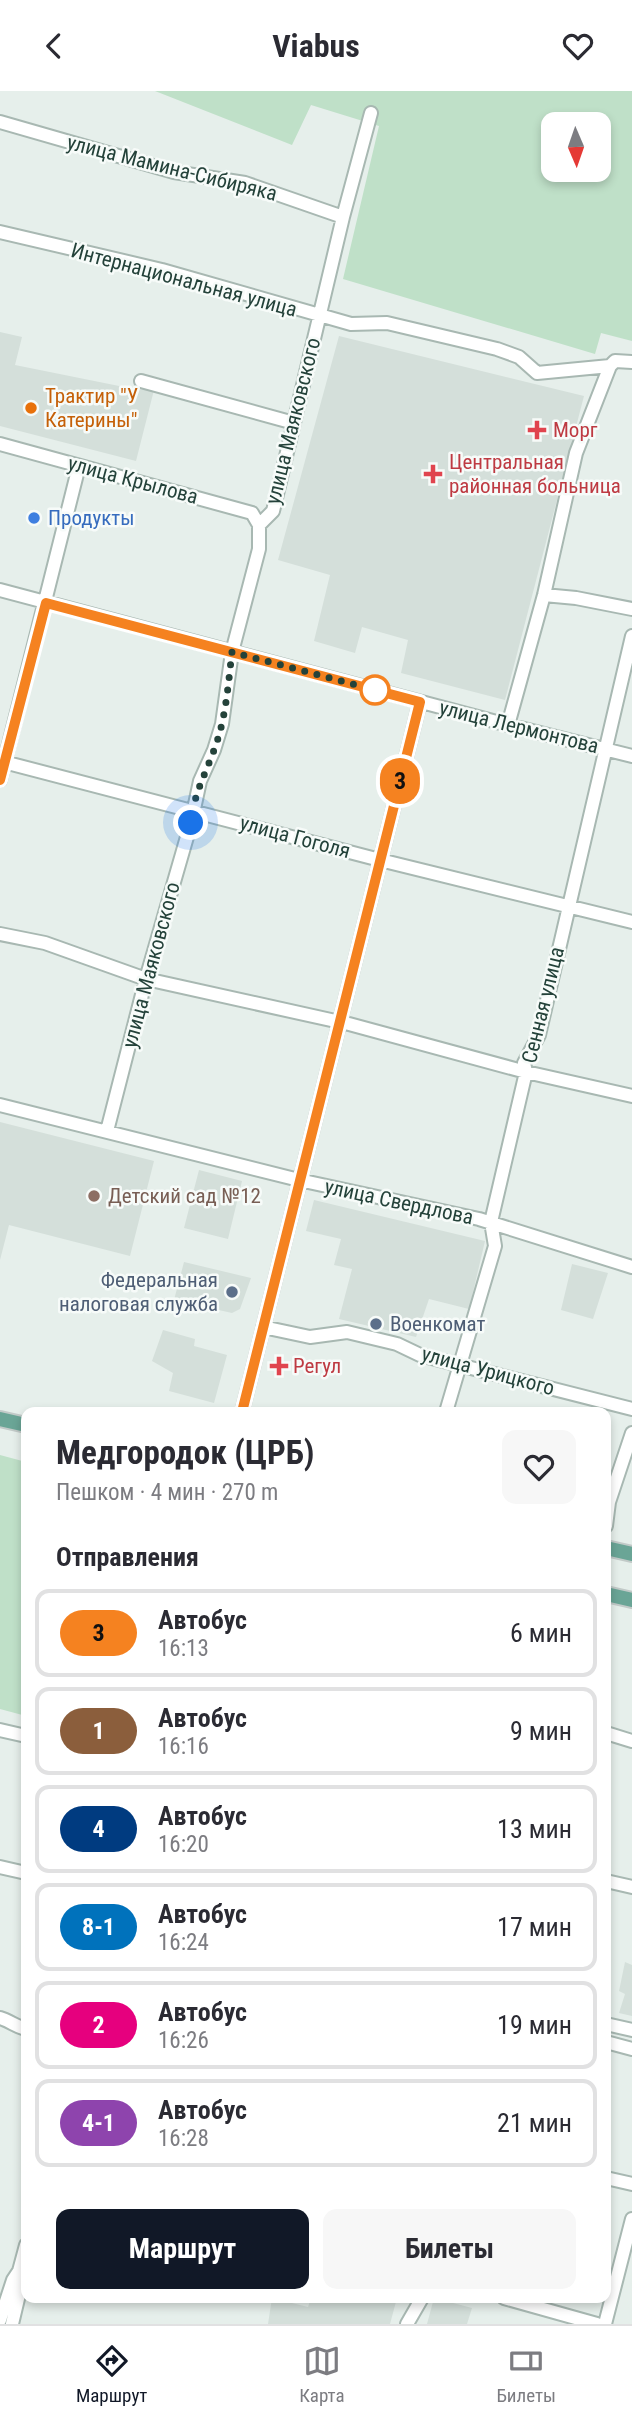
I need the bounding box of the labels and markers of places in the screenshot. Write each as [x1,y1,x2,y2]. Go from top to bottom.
place label: Трактир "У Катерины" [45,384,138,432]
marker: Трактир "У Катерины" [23,400,39,416]
place label: Морг [553,418,598,442]
marker: Морг [527,420,547,440]
place label: Центральная районная больница [449,450,621,498]
marker: Центральная районная больница [423,464,443,484]
place label: Продукты [48,506,135,530]
marker: Продукты [26,510,42,526]
unlabelled marker [360,675,390,705]
place label: Детский сад №12 [108,1184,261,1208]
marker: Детский сад №12 [86,1188,102,1204]
place label: Федеральная налоговая служба [59,1268,218,1316]
marker: Федеральная налоговая служба [224,1284,240,1300]
place label: Военкомат [390,1312,485,1336]
marker: Военкомат [368,1316,384,1332]
place label: Регул [293,1354,341,1378]
marker: Регул [271,1358,287,1374]

